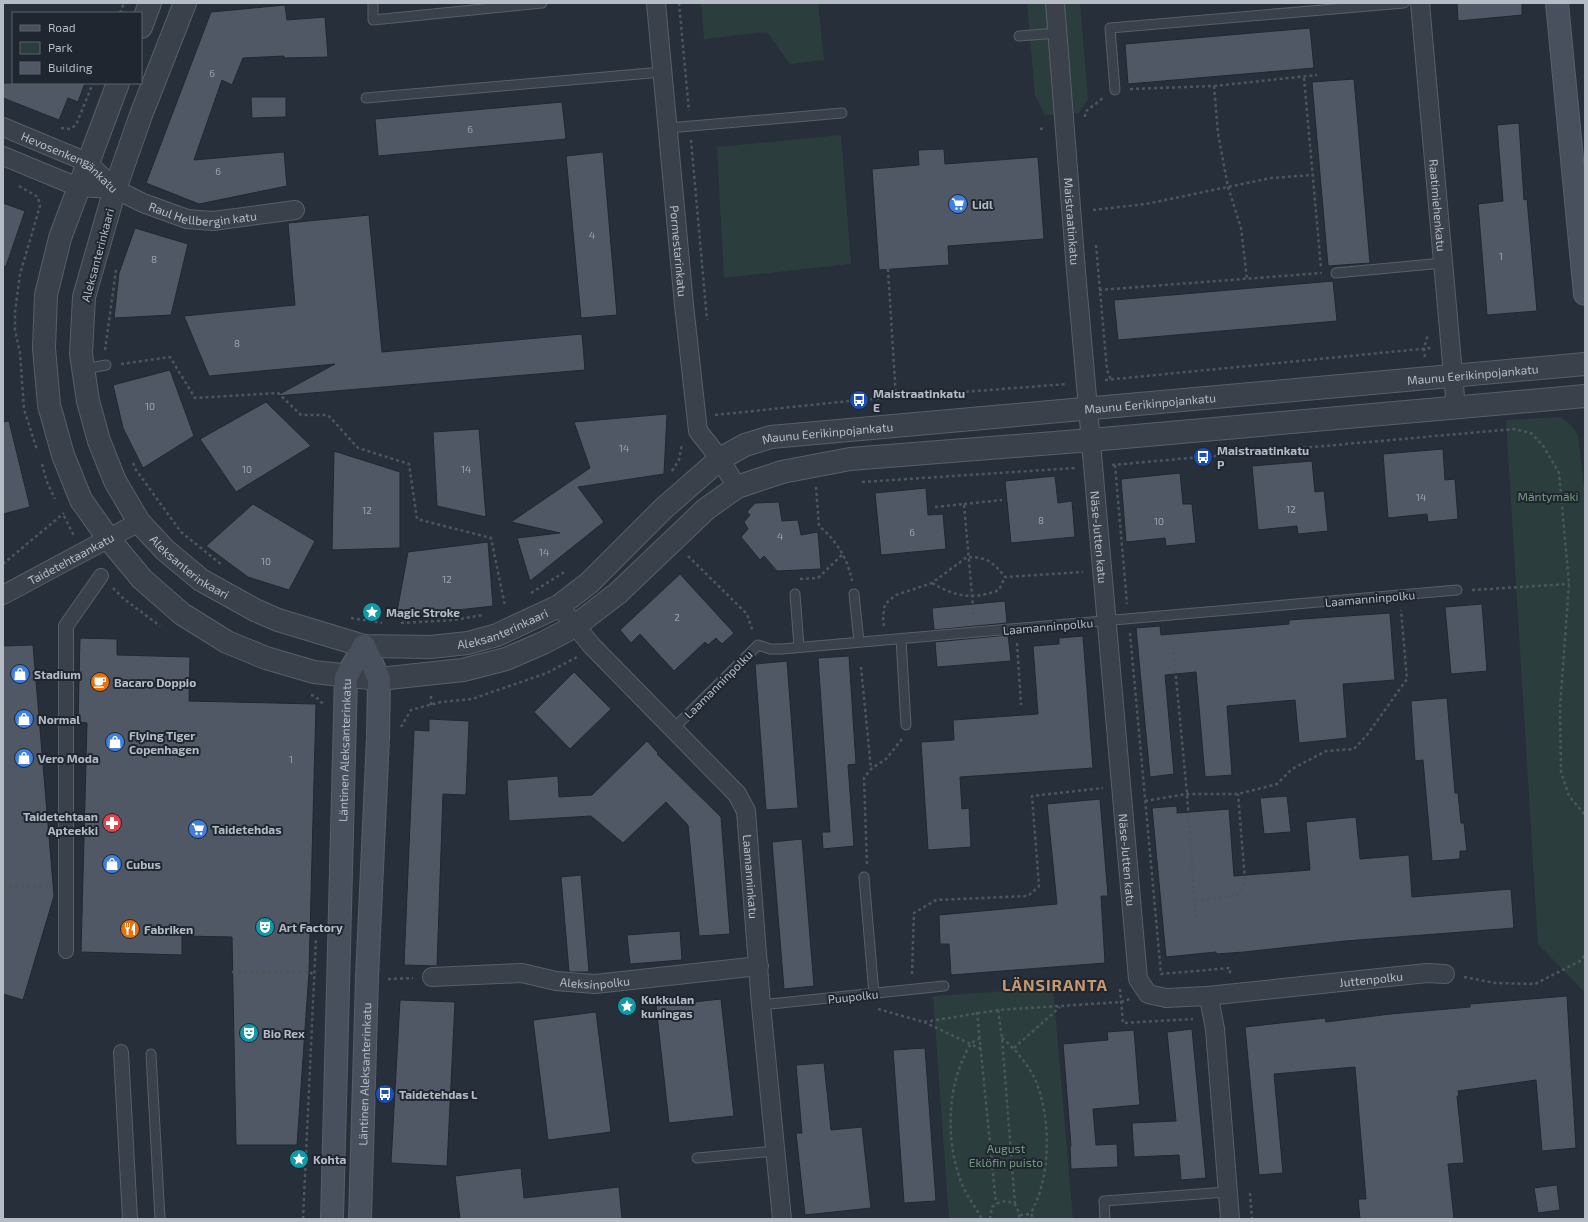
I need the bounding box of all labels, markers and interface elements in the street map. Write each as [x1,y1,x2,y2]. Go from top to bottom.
legend [12,12,142,84]
text: Road [48,20,76,34]
text: Park [48,40,73,54]
text: Building [48,60,93,74]
house number: 6 [209,67,215,79]
house number: 6 [467,123,473,135]
street label: Hevosenkengänkatu [19,128,121,195]
street label: Raatimiehenkatu [1427,158,1449,252]
house number: 6 [215,165,221,177]
street label: Maistraatinkatu [1062,177,1083,265]
supermarket icon: Lidl [947,193,969,215]
place label: Lidl [972,197,993,211]
street label: Raul Hellbergin katu [147,199,257,228]
street label: Pormestarinkatu [668,205,690,297]
street label: Aleksanterinkaari [78,207,116,303]
house number: 4 [589,229,595,241]
house number: 1 [1499,250,1503,262]
house number: 8 [151,253,157,265]
house number: 8 [234,337,240,349]
street label: Maunu Eerikinpojankatu [1406,361,1539,387]
place label: Maistraatinkatu E [873,386,965,414]
bus stop icon: Maistraatinkatu E [848,389,870,411]
street label: Maunu Eerikinpojankatu [1084,390,1216,416]
house number: 10 [145,400,155,412]
street label: Maunu Eerikinpojankatu [760,419,894,446]
house number: 14 [619,442,629,454]
place label: Maistraatinkatu P [1217,443,1309,471]
bus stop icon: Maistraatinkatu P [1192,446,1214,468]
house number: 10 [242,463,252,475]
house number: 14 [461,463,471,475]
park label: Mäntymäki [1517,489,1579,503]
street label: Näse-Jutten katu [1088,490,1110,584]
house number: 14 [1416,491,1426,503]
house number: 12 [1286,503,1296,515]
house number: 12 [362,504,372,516]
house number: 8 [1038,514,1044,526]
house number: 10 [1154,515,1164,527]
house number: 6 [909,526,915,538]
street label: Taidetehtaankatu [25,530,116,587]
house number: 4 [777,530,783,542]
street label: Aleksanterinkaari [148,532,232,601]
house number: 14 [539,546,549,558]
house number: 10 [261,555,271,567]
house number: 12 [442,573,452,585]
street label: Laamanninpolku [1324,587,1416,609]
place icon: Magic Stroke [361,601,383,623]
place label: Magic Stroke [386,605,460,619]
street label: Aleksanterinkaari [456,605,550,651]
house number: 2 [674,611,680,623]
street label: Laamanninpolku [1002,615,1094,637]
street label: Laamanninpolku [681,647,755,721]
shop icon: Stadium [9,663,31,685]
place label: Stadium [34,667,81,681]
cafe icon: Bacaro Doppio [89,671,111,693]
place label: Bacaro Doppio [114,675,196,689]
street label: Läntinen Aleksanterinkatu [335,678,353,822]
shop icon: Normal [13,708,35,730]
place label: Normal [38,712,80,726]
place label: Flying Tiger Copenhagen [129,728,199,756]
shop icon: Flying Tiger Copenhagen [104,731,126,753]
shop icon: Vero Moda [13,747,35,769]
place label: Vero Moda [38,751,99,765]
house number: 1 [289,753,293,765]
place label: Taidetehtaan Apteekki [23,809,98,837]
pharmacy icon: Taidetehtaan Apteekki [101,812,123,834]
street label: Näse-Jutten katu [1117,813,1139,907]
supermarket icon: Taidetehdas [187,818,209,840]
place label: Taidetehdas [212,822,282,836]
street label: Laamanninkatu [741,834,761,919]
shop icon: Cubus [101,853,123,875]
place label: Cubus [126,857,161,871]
theatre icon: Art Factory [254,916,276,938]
restaurant icon: Fabriken [119,918,141,940]
place label: Art Factory [279,920,343,935]
place label: Fabriken [144,922,193,936]
street label: Juttenpolku [1339,969,1404,989]
street label: Aleksinpolku [559,973,630,991]
district label: LÄNSIRANTA [1002,975,1108,994]
street label: Puupolku [827,986,879,1006]
place label: Kukkulan kuningas [641,992,694,1020]
place icon: Kukkulan kuningas [616,995,638,1017]
street label: Läntinen Aleksanterinkatu [355,1002,373,1146]
theatre icon: Bio Rex [238,1022,260,1044]
place label: Bio Rex [263,1026,305,1040]
bus stop icon: Taidetehdas L [374,1083,396,1105]
place label: Taidetehdas L [399,1087,478,1101]
park label: August Eklöfin puisto [969,1141,1043,1169]
place icon: Kohta [288,1148,310,1170]
place label: Kohta [313,1152,347,1166]

